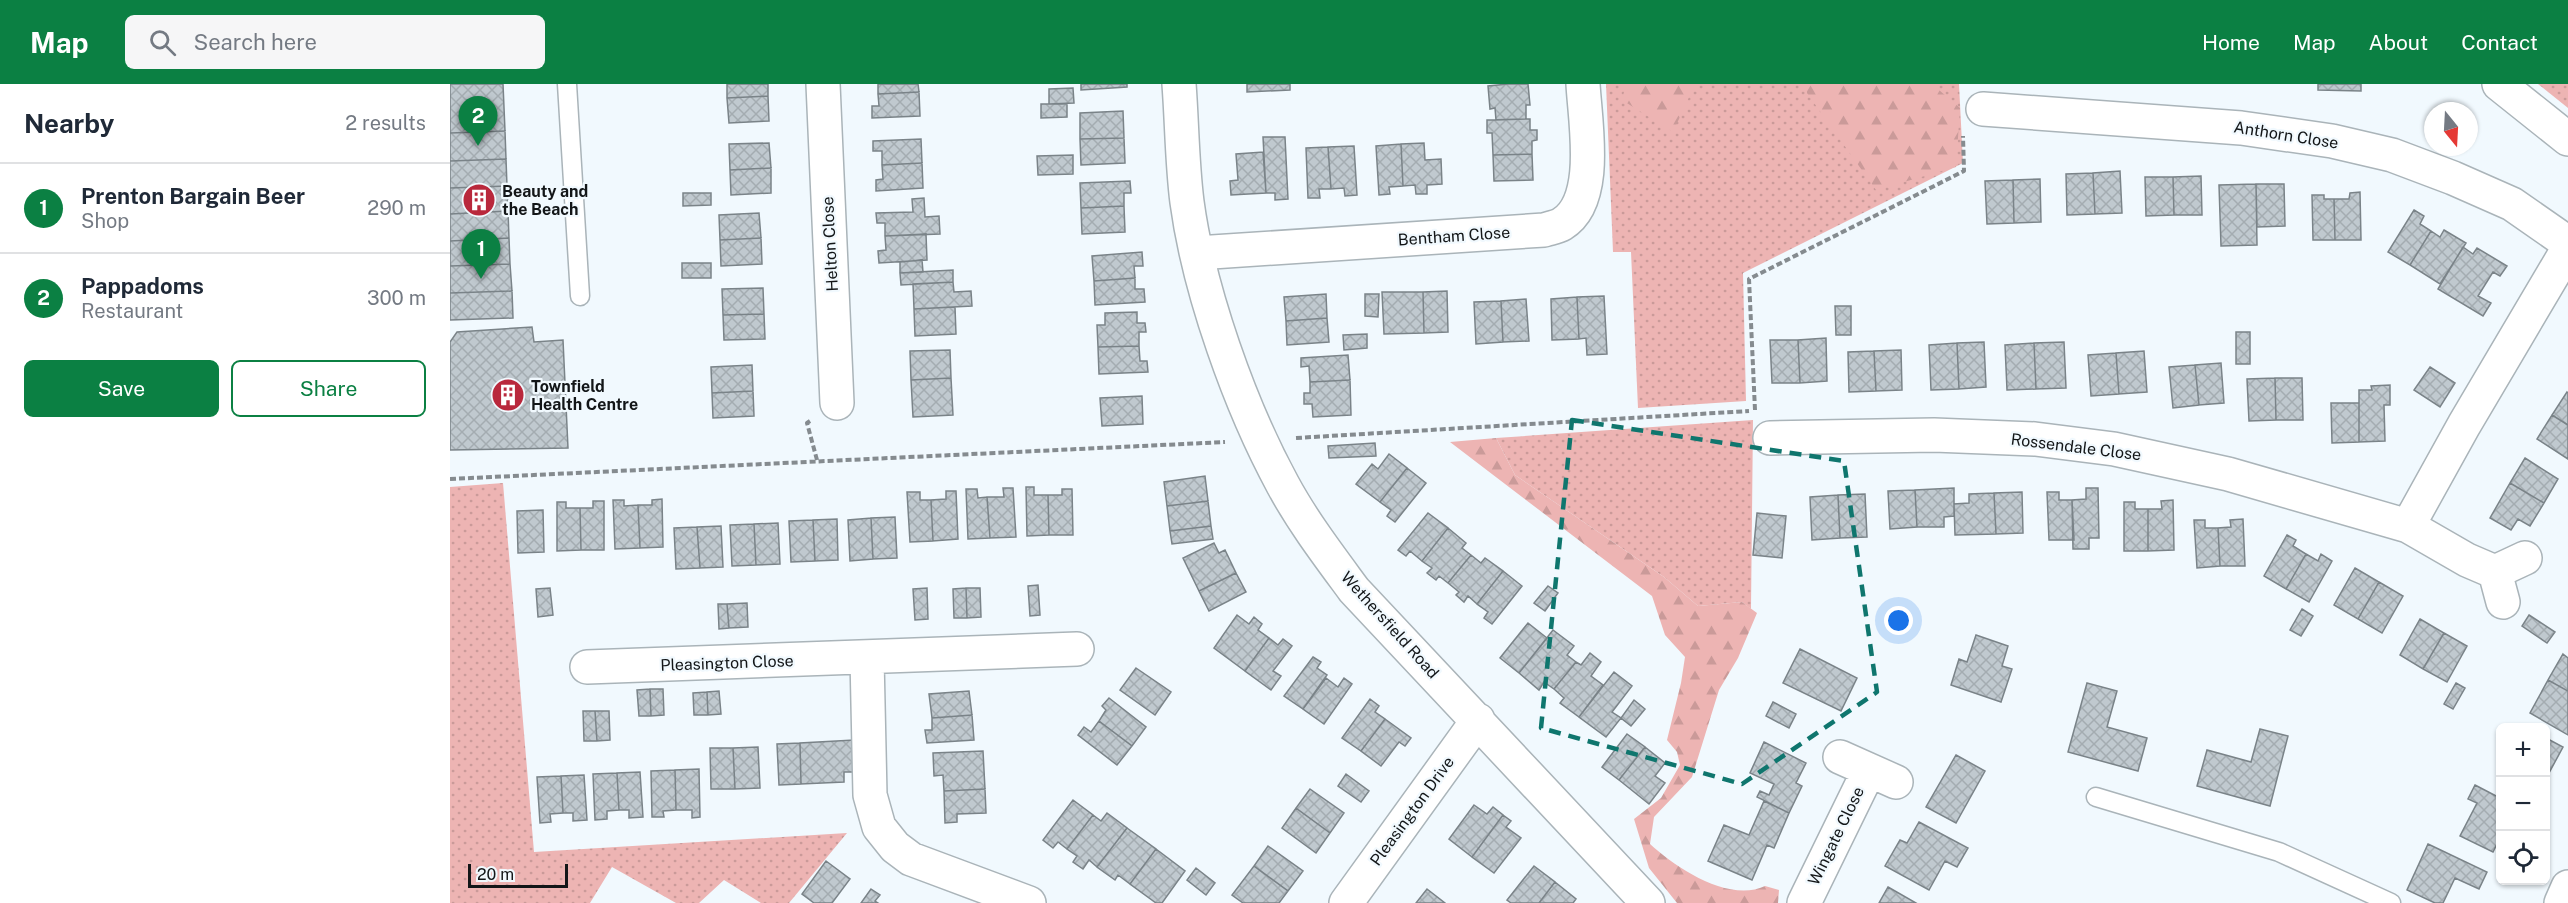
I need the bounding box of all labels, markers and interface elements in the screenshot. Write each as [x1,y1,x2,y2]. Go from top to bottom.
search box [125,15,545,69]
text: Map [30,26,89,59]
icon: search [146,26,179,59]
text: Search here [194,29,317,55]
text: Home [2202,30,2260,55]
text: Map [2293,30,2336,55]
text: About [2369,30,2428,55]
text: Contact [2461,30,2538,55]
pin: 2 [459,97,498,146]
north arrow [2424,102,2478,156]
text: Nearby [24,108,114,139]
text: 2 results [345,111,426,135]
street label: Anthorn Close [2232,117,2340,153]
building icon: Beauty and the Beach [461,182,497,218]
place label: Beauty and the Beach [502,182,588,219]
text: Prenton Bargain Beer [81,183,305,209]
text: 1 [39,196,48,220]
text: 290 m [367,196,426,220]
street label: Helton Close [818,196,842,292]
text: Shop [81,209,129,233]
street label: Bentham Close [1397,223,1511,249]
pin: 1 [462,230,501,279]
text: Pappadoms [81,273,204,299]
text: 2 [37,286,50,310]
text: 300 m [367,286,426,310]
text: Restaurant [81,299,183,323]
button: Save [24,360,219,417]
button: Share [231,360,426,417]
building icon: Townfield Health Centre [490,377,526,413]
place label: Townfield Health Centre [531,377,638,414]
street label: Rossendale Close [2010,430,2142,464]
street label: Wethersfield Road [1337,568,1443,682]
your location [1884,606,1913,635]
street label: Pleasington Close [660,651,794,675]
map controls [2496,723,2550,885]
button: + [2496,723,2550,777]
street label: Pleasington Drive [1366,753,1458,869]
button: − [2496,777,2550,831]
street label: Wingate Close [1804,784,1868,888]
button: locate [2496,831,2550,885]
scale bar [468,861,568,888]
text: 20 m [477,865,514,884]

